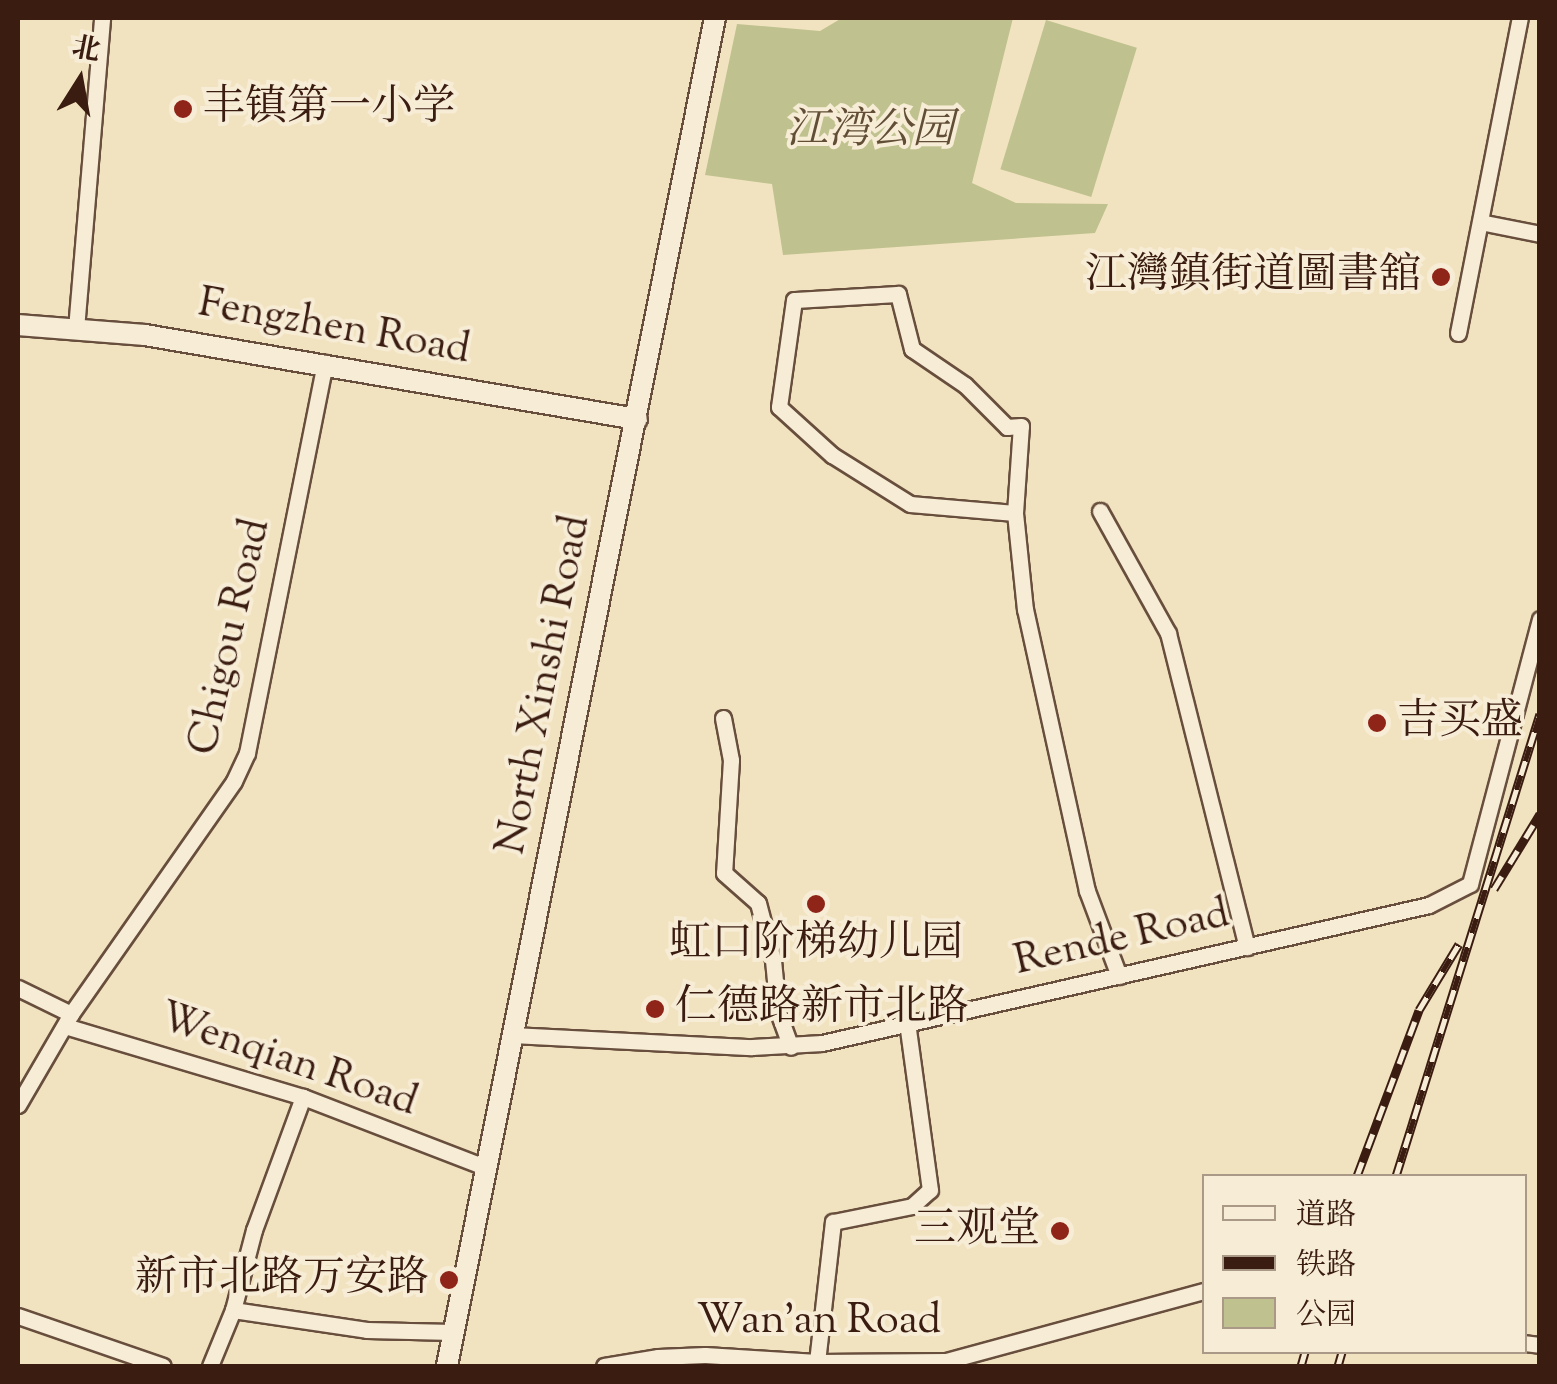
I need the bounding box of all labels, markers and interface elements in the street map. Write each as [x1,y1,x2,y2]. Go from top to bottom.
text: 北 [68,28,103,73]
north arrow [30,30,130,130]
place label: 丰镇第一小学 [203,84,455,134]
marker: 丰镇第一小学 [172,98,194,120]
park label: 江湾公园 [786,107,954,157]
place label: 江灣鎮街道圖書舘 [1085,252,1421,302]
marker: 江灣鎮街道圖書舘 [1430,266,1452,288]
street label: Fengzhen Road [194,279,474,377]
street label: North Xinshi Road [487,511,603,859]
street label: Chigou Road [179,514,283,760]
place label: 吉买盛 [1397,698,1523,748]
marker: 吉买盛 [1366,712,1388,734]
street label: Rende Road [1010,890,1234,988]
marker: 虹口阶梯幼儿园 [805,893,827,915]
place label: 虹口阶梯幼儿园 [669,920,963,970]
place label: 仁德路新市北路 [675,984,969,1034]
street label: Wenqian Road [152,993,424,1129]
marker: 仁德路新市北路 [644,998,666,1020]
legend [1202,1174,1527,1354]
text: 道路 [1296,1195,1356,1238]
place label: 三观堂 [914,1206,1040,1256]
marker: 三观堂 [1049,1220,1071,1242]
text: 铁路 [1296,1245,1356,1288]
place label: 新市北路万安路 [135,1255,429,1305]
marker: 新市北路万安路 [438,1269,460,1291]
text: 公园 [1296,1295,1356,1338]
street label: Wan'an Road [697,1297,941,1347]

